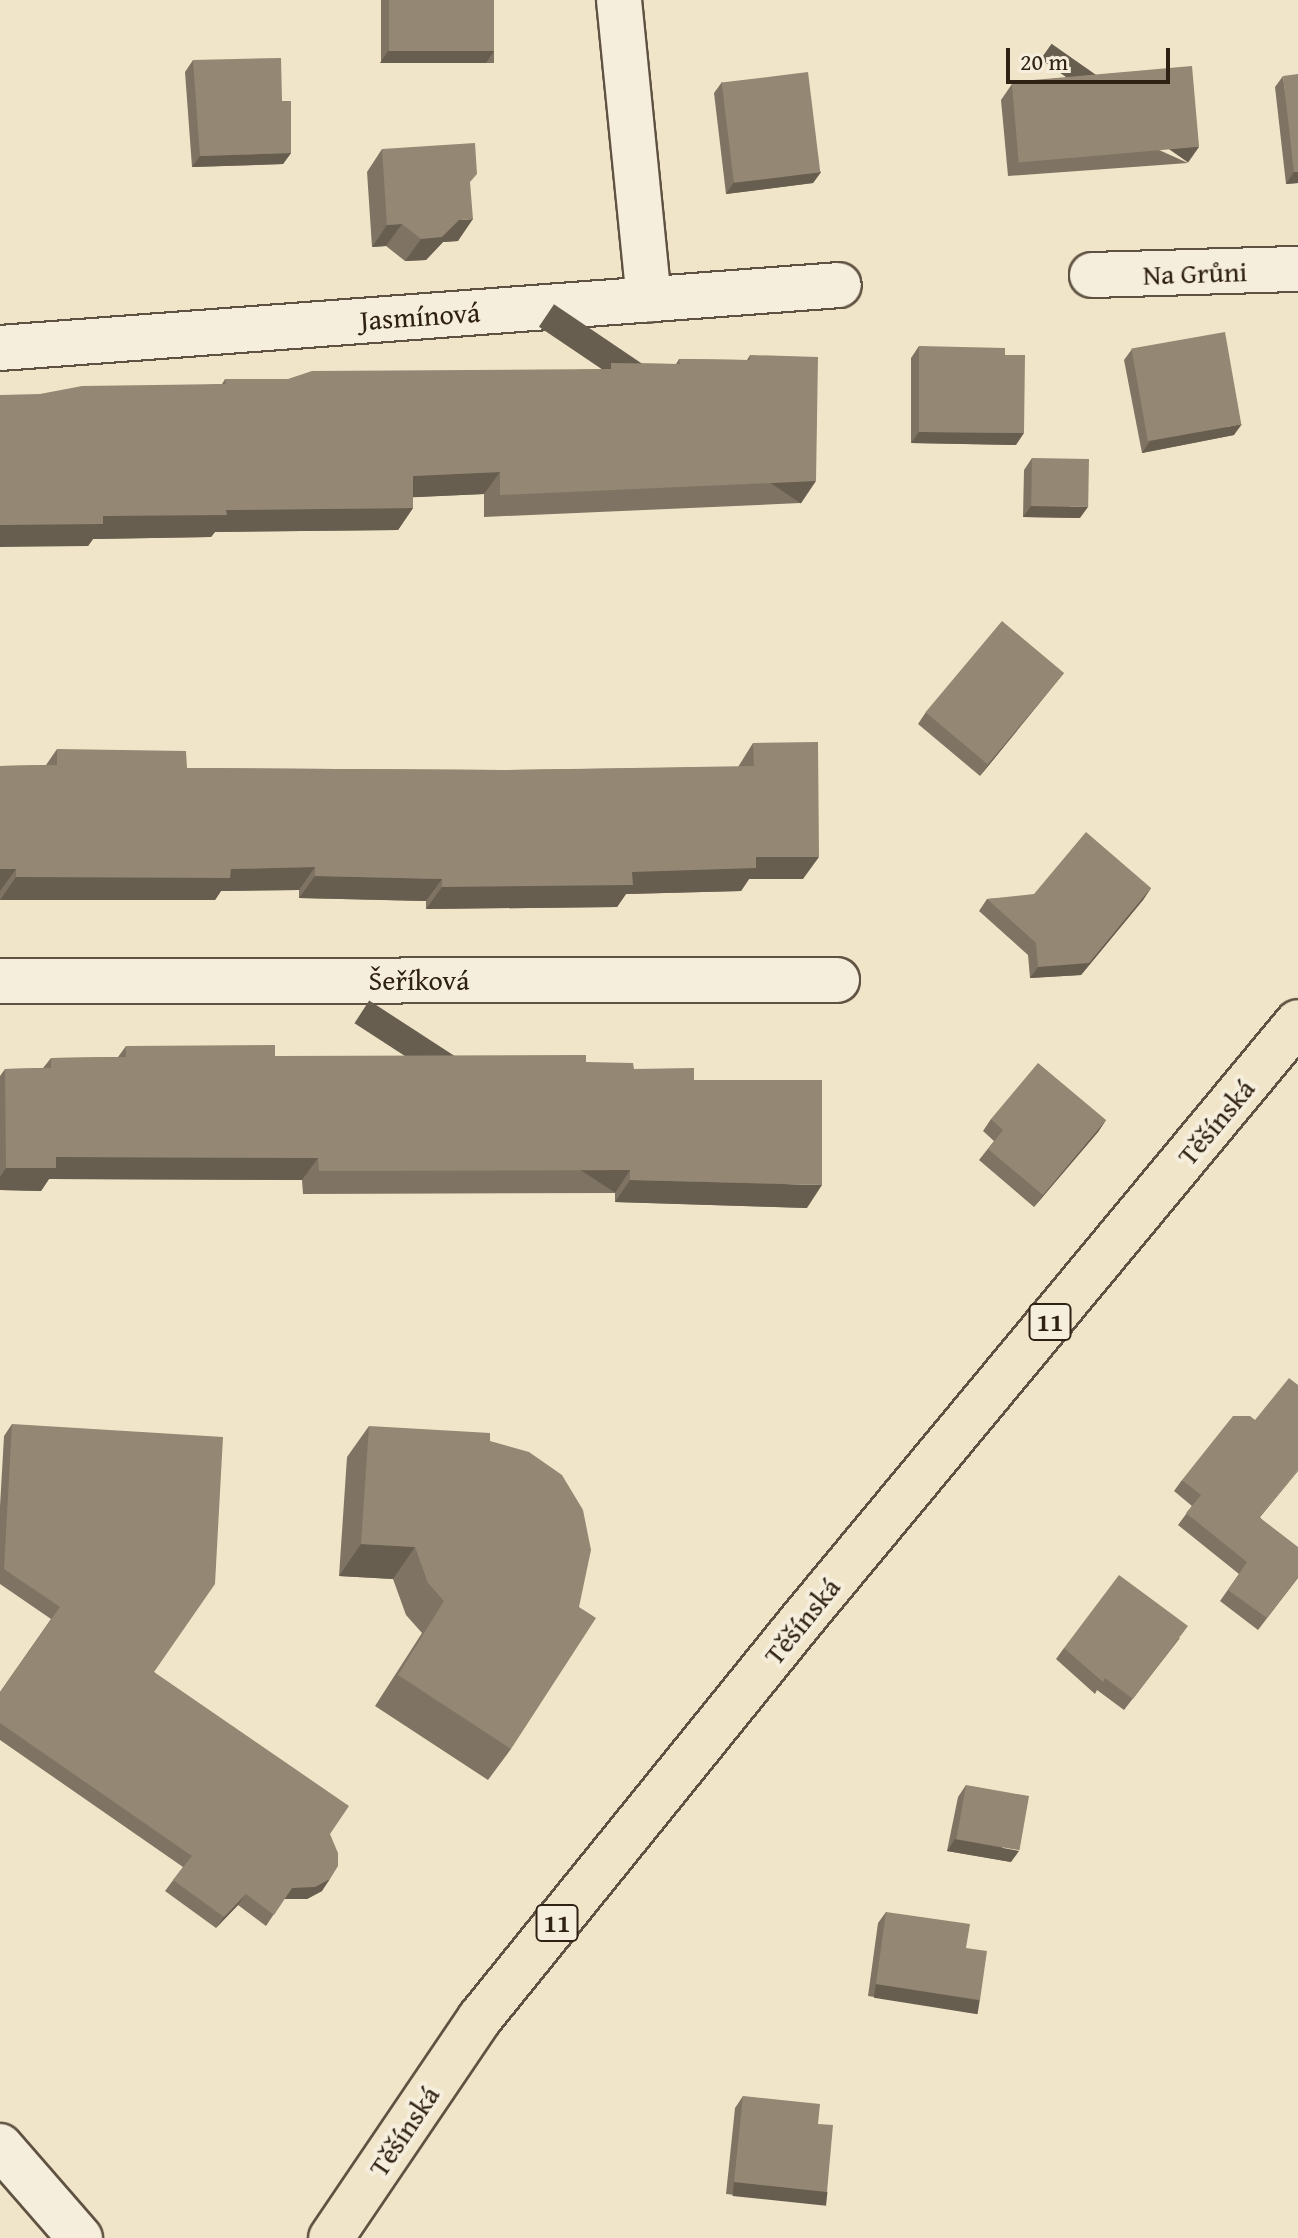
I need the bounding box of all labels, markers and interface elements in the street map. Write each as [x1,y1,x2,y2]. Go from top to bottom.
scale bar [1010,32,1174,82]
text: 20 m [1020,44,1068,79]
street label: Na Grůni [1142,254,1248,292]
street label: Jasmínová [359,295,481,337]
street label: Šeříková [369,963,469,997]
street label: Těšínská [1170,1072,1262,1172]
road number: 11 [1028,1300,1072,1344]
street label: Těšínská [757,1571,847,1671]
road number: 11 [535,1901,579,1945]
street label: Těšínská [362,2079,446,2183]

